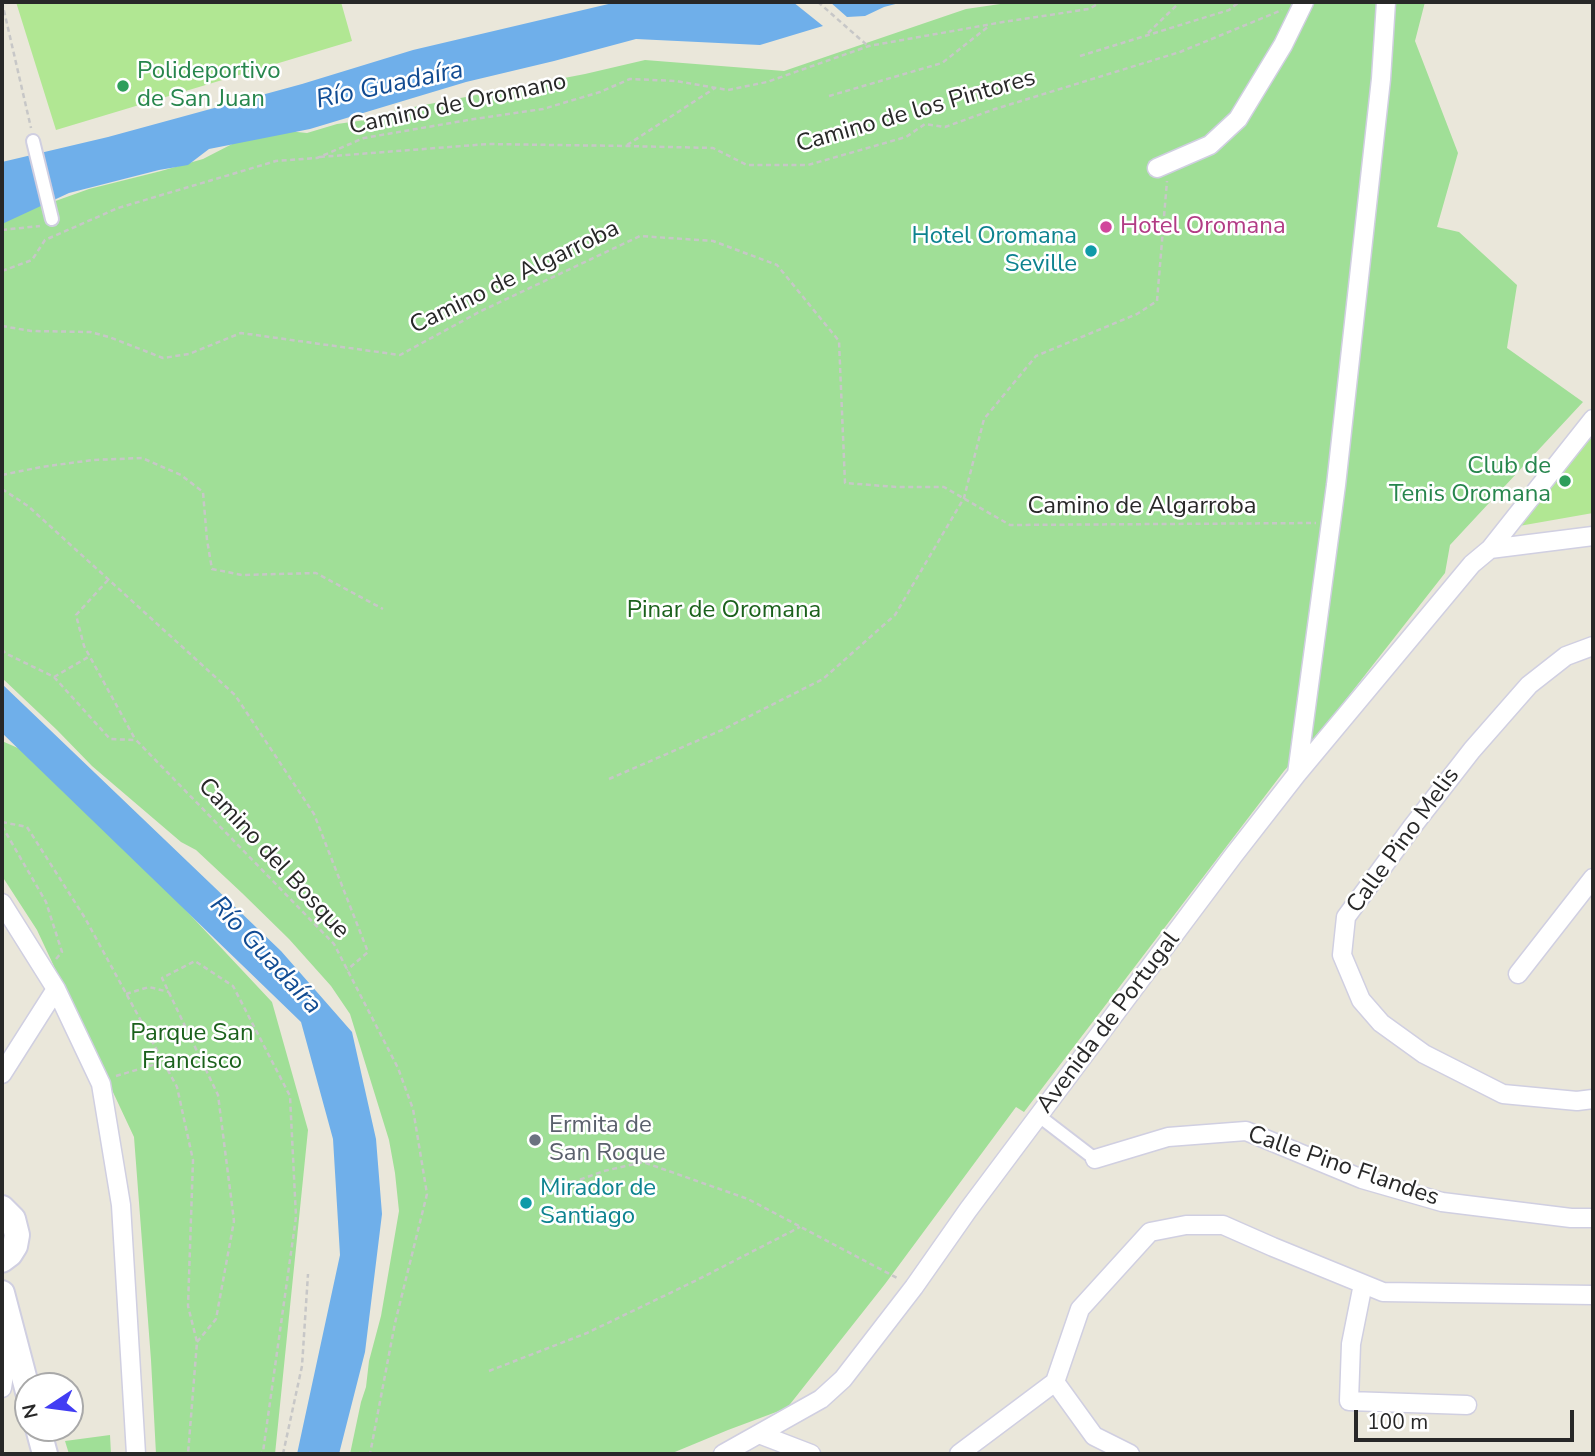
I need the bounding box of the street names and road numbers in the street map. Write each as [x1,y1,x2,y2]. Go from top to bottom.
street label: Camino de los Pintores [793,64,1039,160]
street label: Camino de Oromano [347,68,569,142]
street label: Camino de Algarroba [406,215,624,341]
street label: Camino de Algarroba [1027,493,1257,521]
street label: Calle Pino Melis [1342,763,1466,919]
street label: Camino del Bosque [191,773,355,945]
street label: Avenida de Portugal [1031,927,1187,1119]
street label: Calle Pino Flandes [1244,1121,1442,1213]

